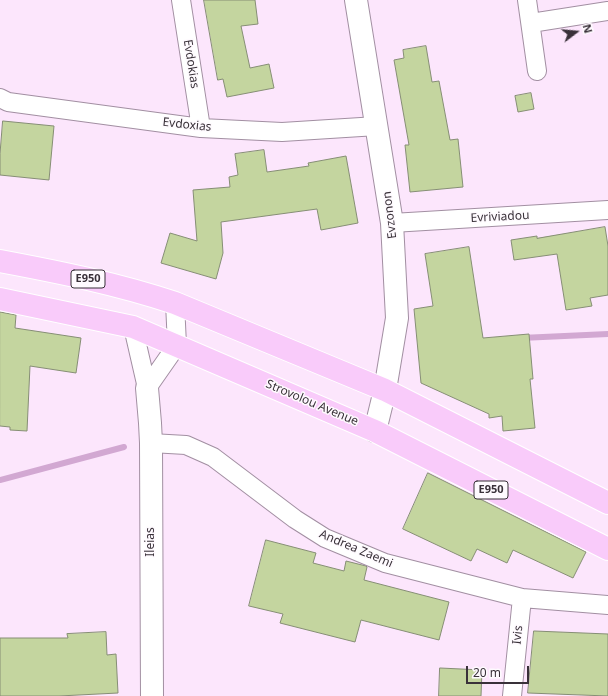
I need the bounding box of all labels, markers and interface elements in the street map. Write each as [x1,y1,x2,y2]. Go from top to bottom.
north arrow [556,12,596,52]
text: N [580,22,596,35]
street label: Evdokias [180,38,202,90]
street label: Evdoxias [162,115,212,135]
street label: Evzonon [380,190,400,240]
street label: Evriviadou [470,208,530,226]
road number: E950 [71,270,105,288]
street label: Strovolou Avenue [264,377,360,429]
road number: E950 [474,481,508,499]
street label: Ileias [144,527,158,557]
street label: Andrea Zaemi [317,527,395,571]
street label: Ivis [510,625,526,645]
scale bar [468,658,531,684]
text: 20 m [473,664,501,681]

